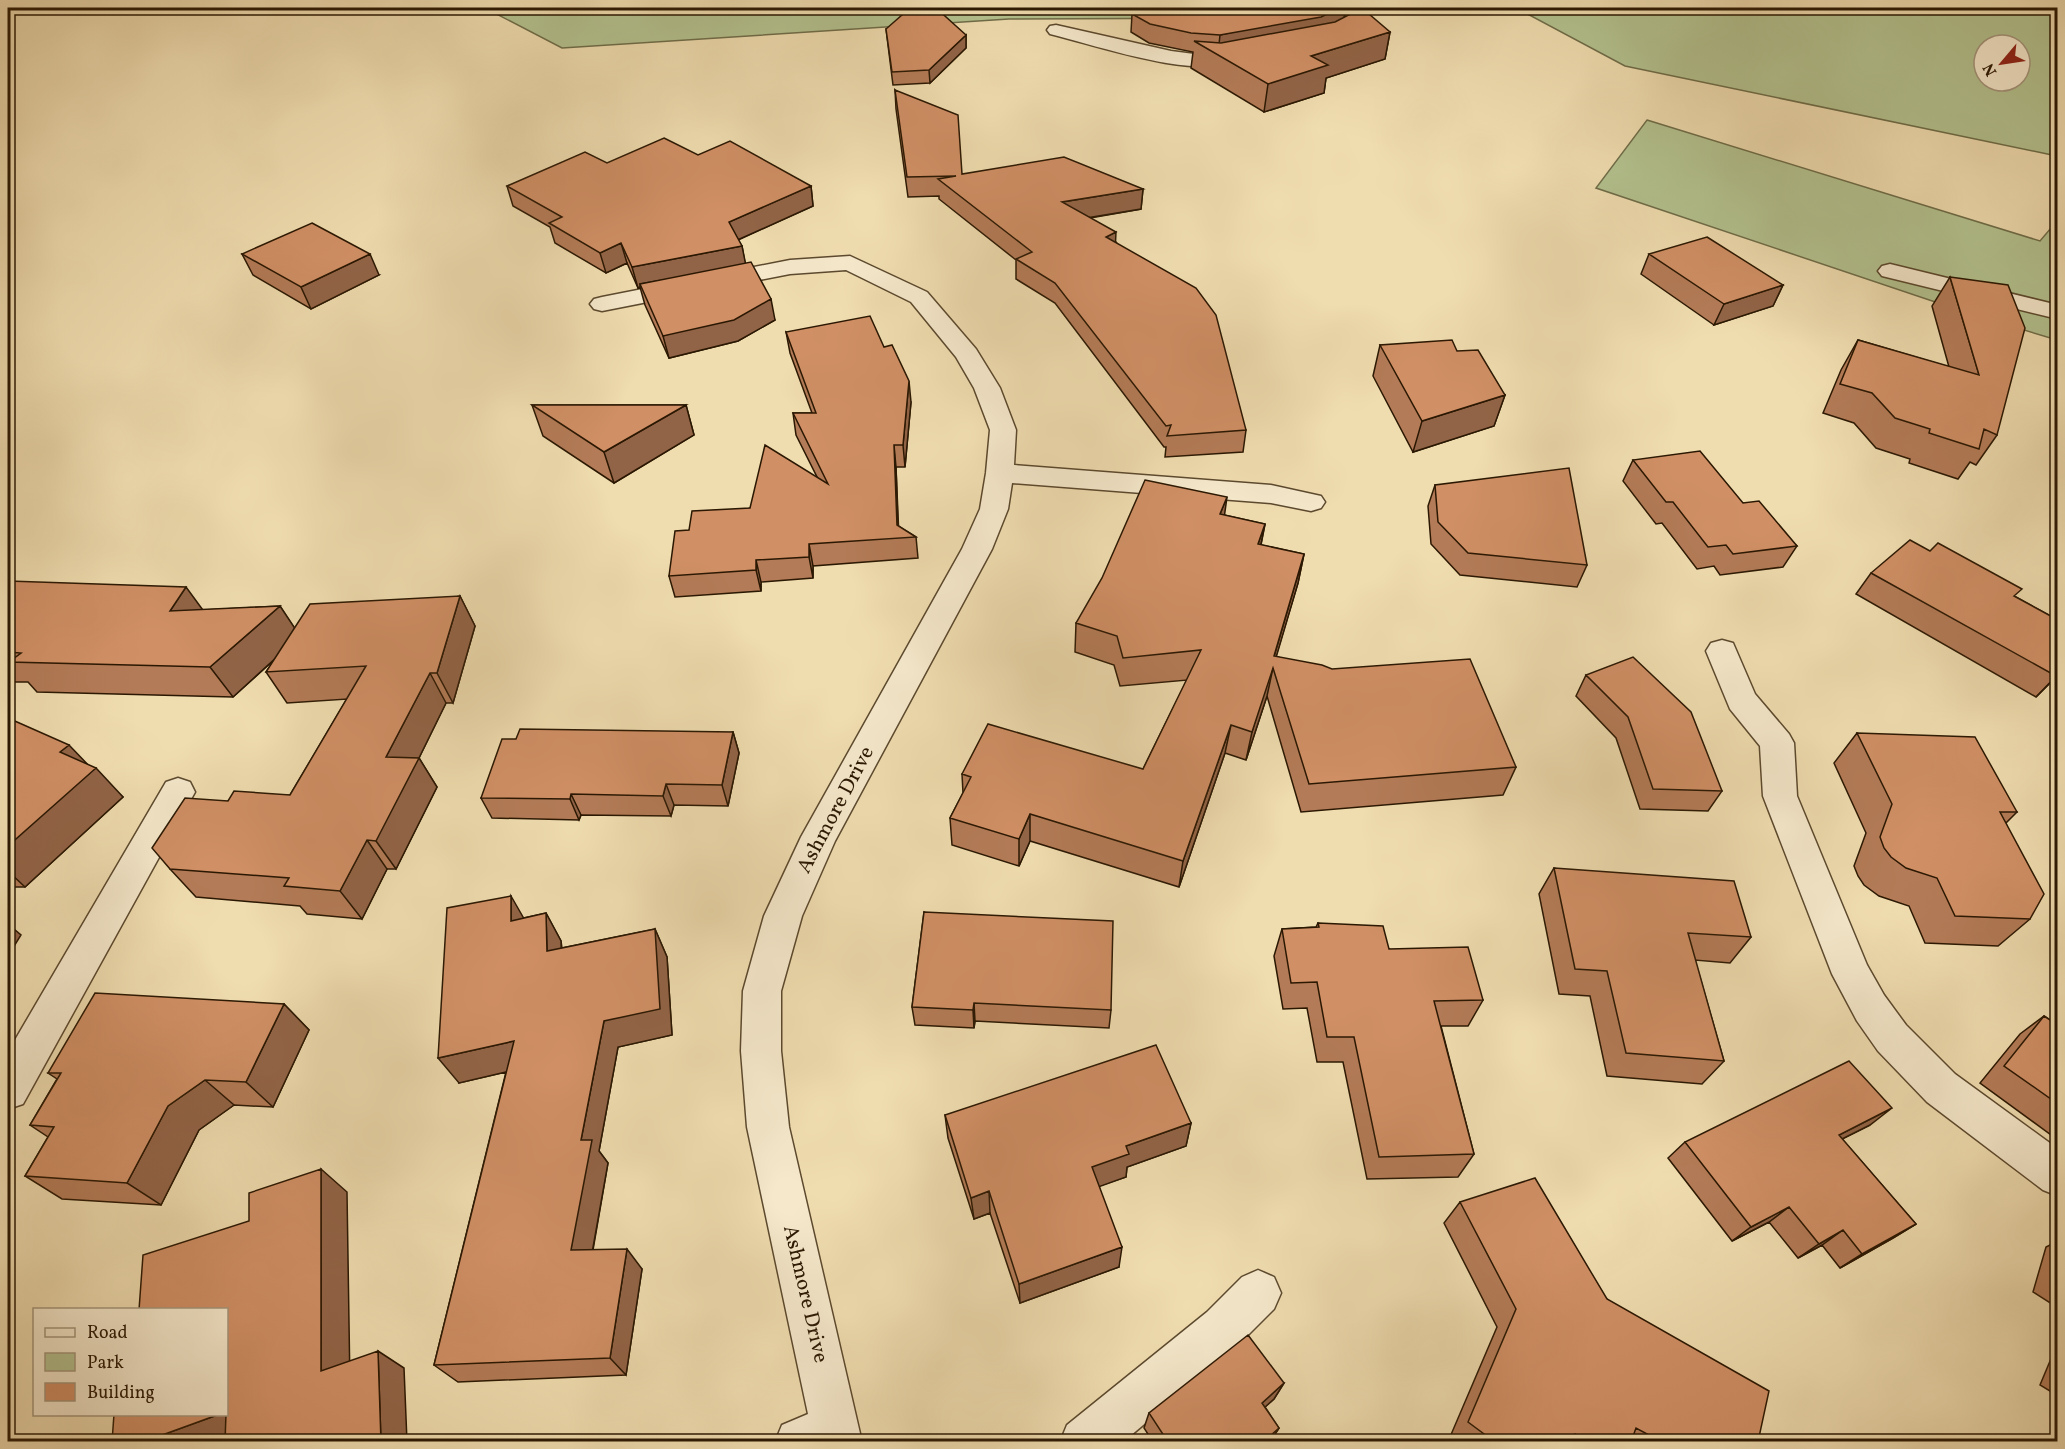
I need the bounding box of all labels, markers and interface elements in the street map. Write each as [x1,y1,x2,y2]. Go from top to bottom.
north arrow [1972,33,2032,93]
text: N [1978,59,2003,80]
street label: Ashmore Drive [790,741,882,879]
street label: Ashmore Drive [775,1222,835,1366]
legend [33,1308,228,1416]
text: Road [87,1321,128,1346]
text: Park [87,1351,124,1376]
text: Building [87,1381,155,1406]

